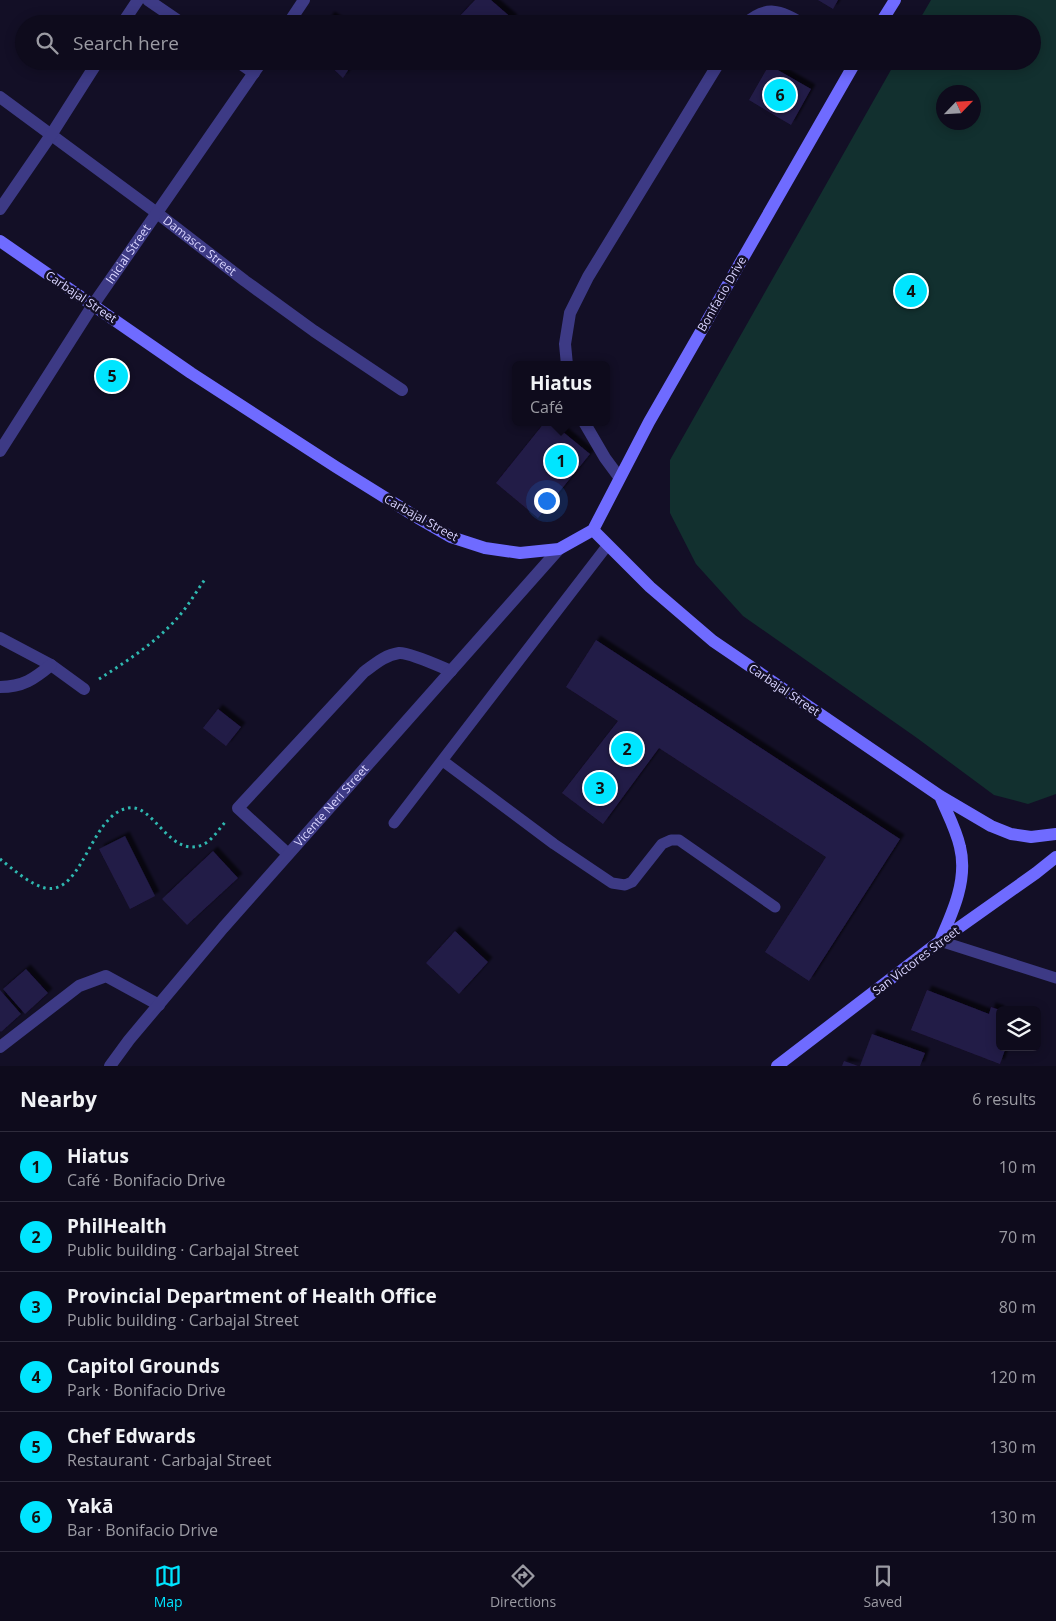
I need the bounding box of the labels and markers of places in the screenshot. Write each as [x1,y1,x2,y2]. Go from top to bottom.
pin: 6 [764,76,796,114]
pin: 4 [895,272,927,310]
pin: 5 [96,357,128,395]
pin: 1 [545,442,577,480]
pin: 2 [611,730,643,768]
pin: 3 [584,769,616,807]

